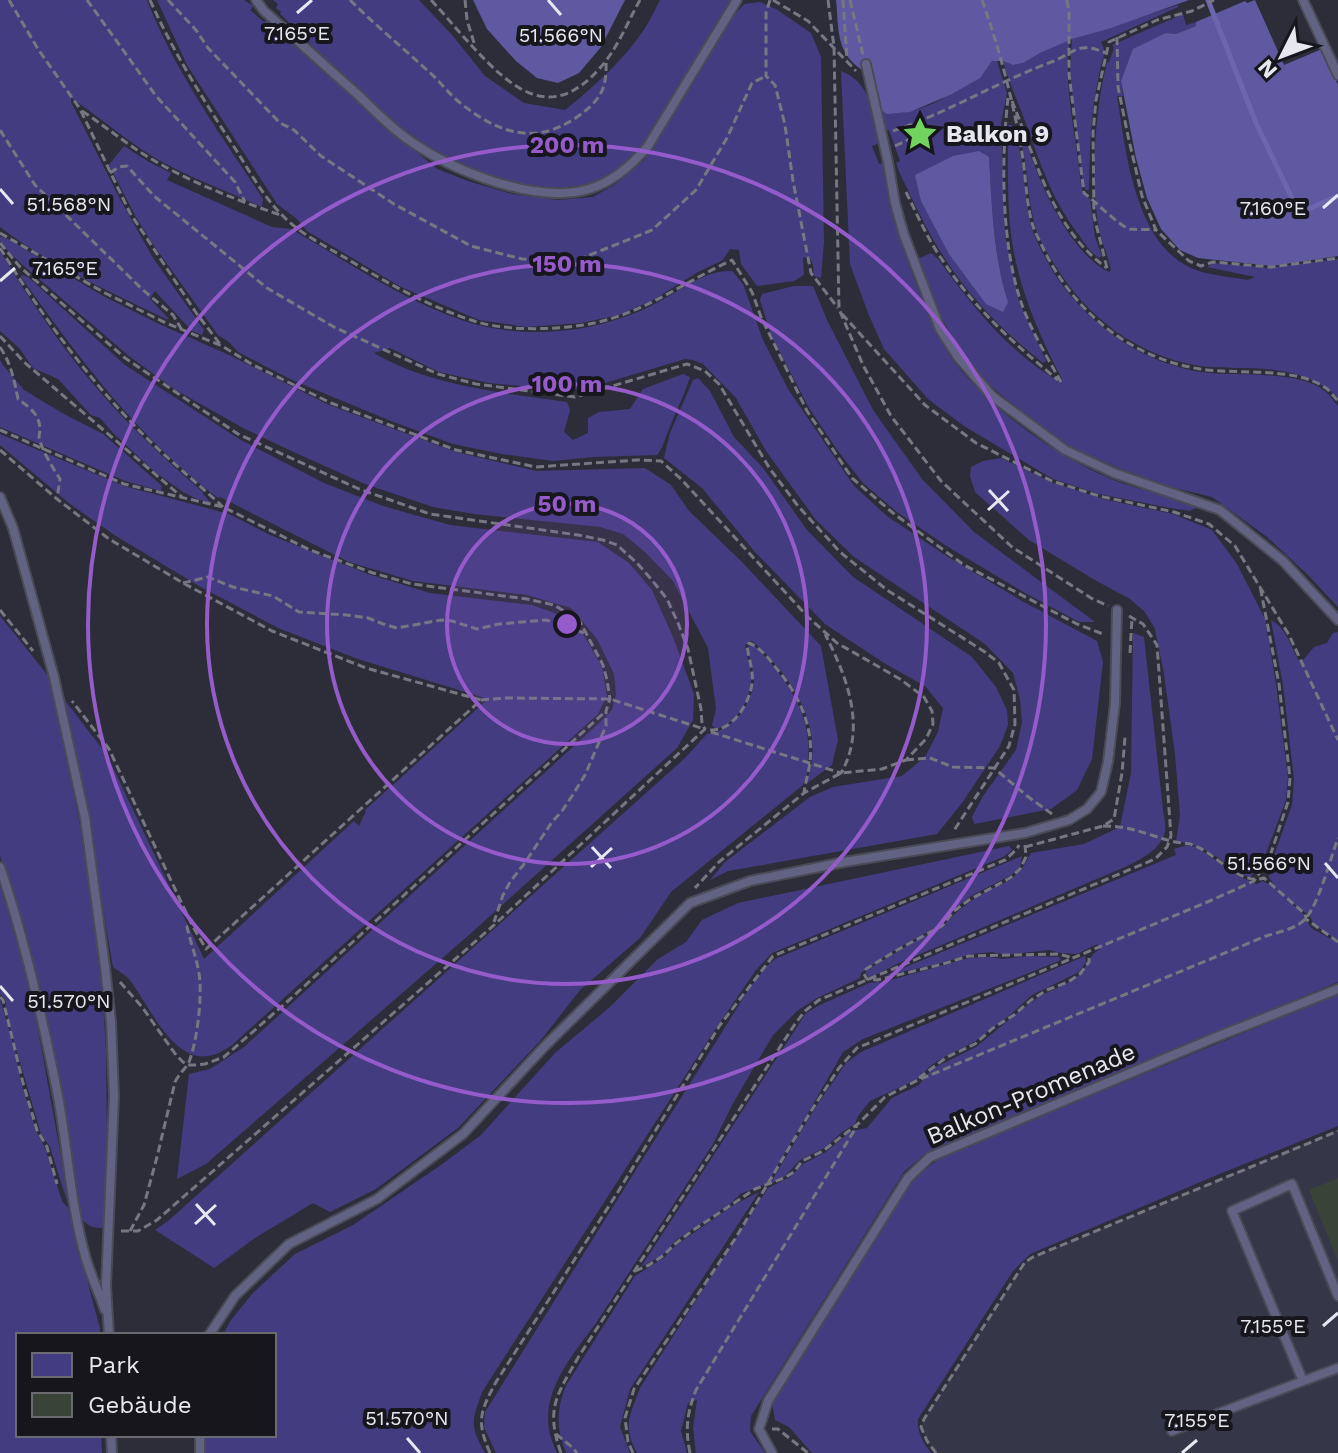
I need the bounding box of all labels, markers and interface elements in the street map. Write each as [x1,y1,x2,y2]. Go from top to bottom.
north arrow [1242,16,1322,96]
text: 7.165°E [264,21,330,45]
text: 51.566°N [519,23,603,47]
text: N [1253,55,1282,83]
place icon: Balkon 9 [901,115,939,153]
place label: Balkon 9 [946,120,1049,148]
text: 200 m [530,131,604,159]
text: 51.568°N [27,192,111,216]
text: 7.160°E [1240,196,1306,220]
text: 150 m [532,250,602,278]
text: 7.165°E [32,256,98,280]
text: 100 m [532,370,602,398]
text: 50 m [538,490,596,518]
centre of rings [553,610,581,638]
text: 51.566°N [1227,851,1311,875]
text: 51.570°N [27,989,111,1013]
street label: Balkon-Promenade [923,1037,1139,1151]
text: 7.155°E [1240,1314,1306,1338]
legend [16,1333,276,1437]
text: Park [88,1351,140,1379]
text: Gebäude [88,1391,192,1419]
text: 51.570°N [365,1406,449,1430]
text: 7.155°E [1164,1408,1230,1432]

